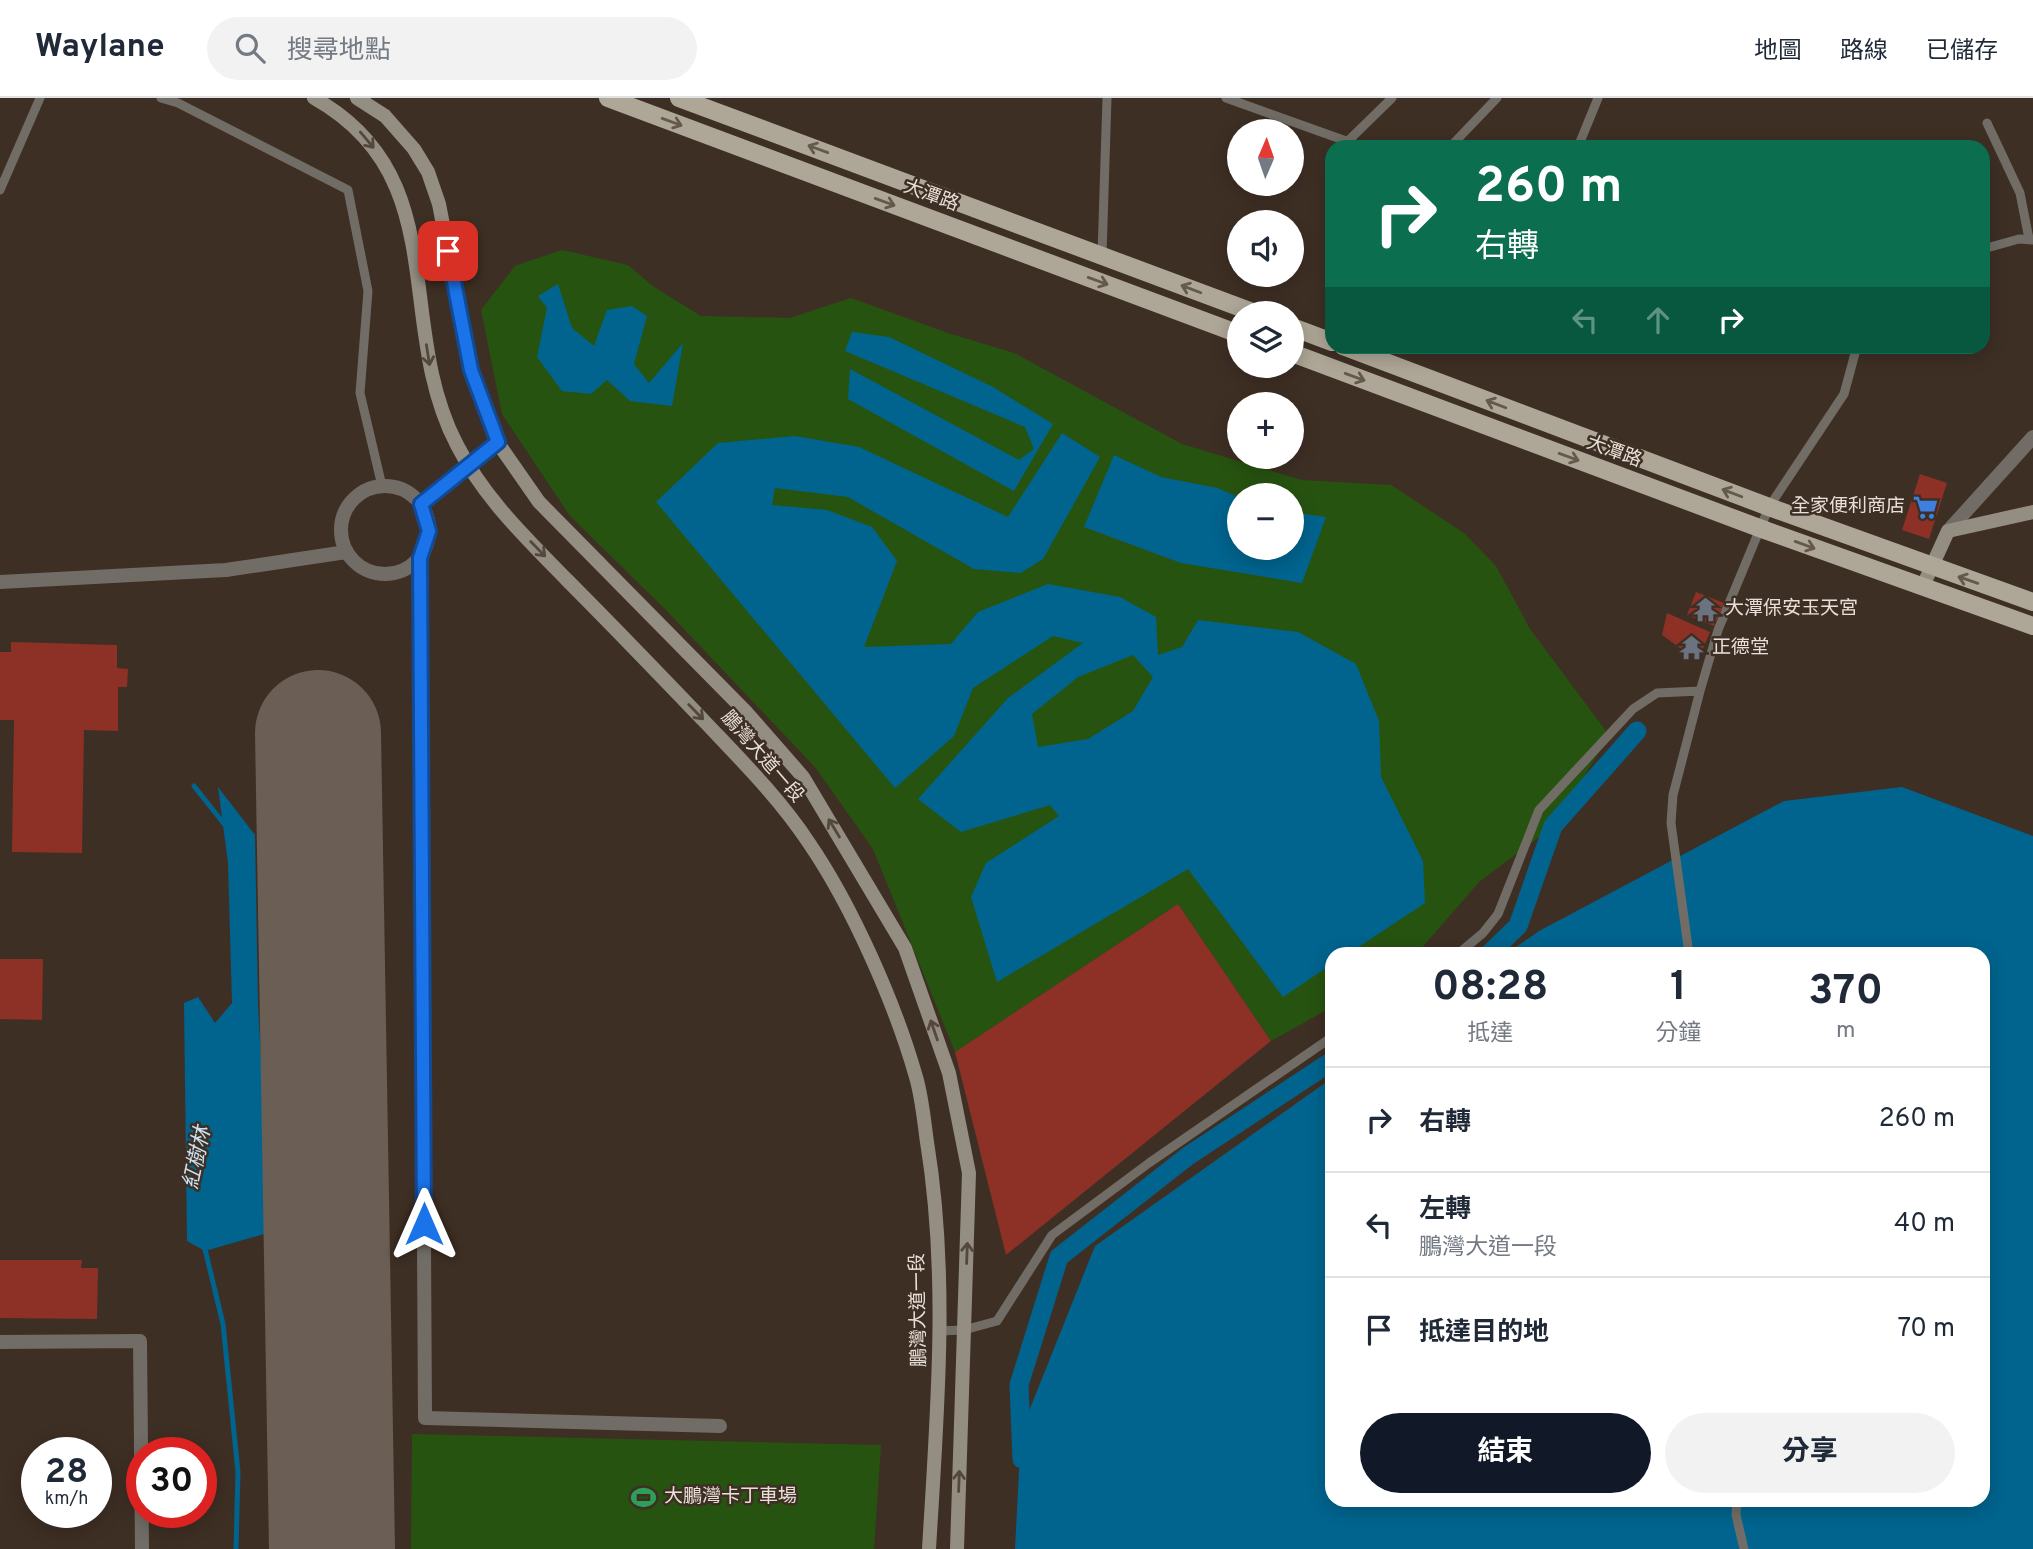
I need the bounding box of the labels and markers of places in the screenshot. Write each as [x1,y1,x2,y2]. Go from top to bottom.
pin [418,221,478,281]
supermarket icon: 全家便利商店 [1911,493,1939,521]
place label: 全家便利商店 [1791,495,1905,519]
temple icon: 大潭保安玉天宮 [1691,595,1719,623]
place label: 大潭保安玉天宮 [1725,597,1858,621]
temple icon: 正德堂 [1678,634,1706,662]
place label: 正德堂 [1712,636,1769,660]
sports icon: 大鵬灣卡丁車場 [630,1483,658,1511]
place label: 大鵬灣卡丁車場 [664,1485,797,1509]

